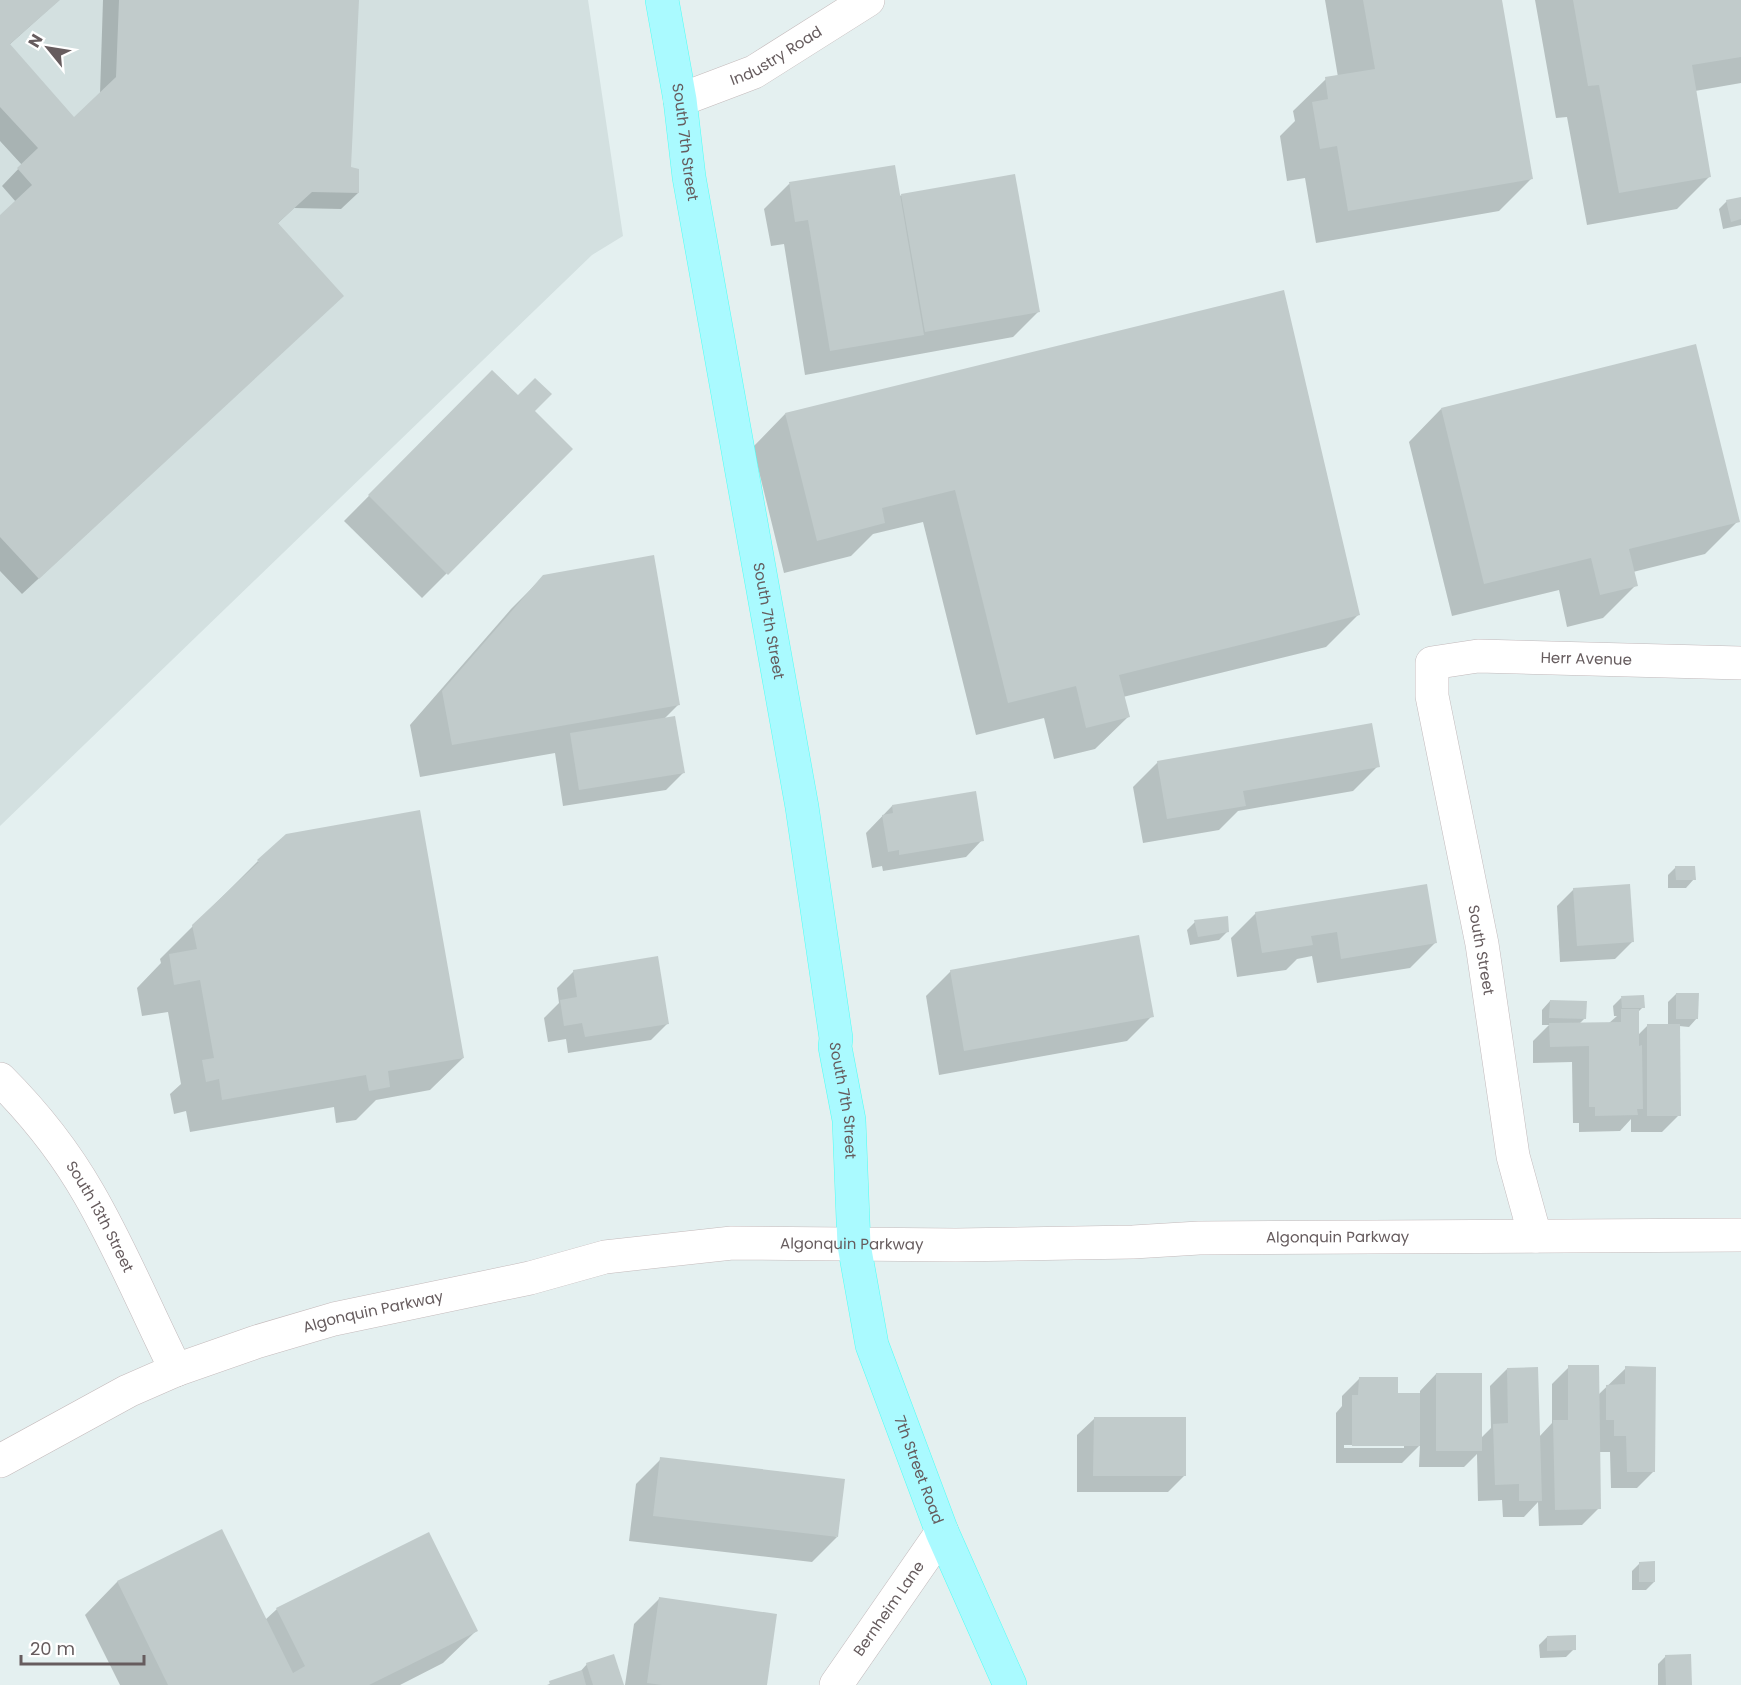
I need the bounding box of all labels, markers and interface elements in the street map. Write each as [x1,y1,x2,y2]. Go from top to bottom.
north arrow [18,18,78,78]
street label: Industry Road [727,21,826,90]
text: N [22,30,48,52]
street label: South 7th Street [667,82,704,202]
street label: South 7th Street [748,561,790,681]
street label: Herr Avenue [1540,647,1632,670]
street label: South Street [1463,903,1500,997]
street label: South 7th Street [825,1041,862,1160]
street label: South 13th Street [61,1157,139,1276]
street label: Algonquin Parkway [1266,1226,1410,1248]
street label: Algonquin Parkway [780,1232,924,1255]
street label: Algonquin Parkway [300,1285,446,1338]
street label: 7th Street Road [889,1412,949,1527]
street label: Bernheim Lane [848,1557,929,1660]
scale bar [21,1628,144,1666]
text: 20 m [30,1636,75,1661]

